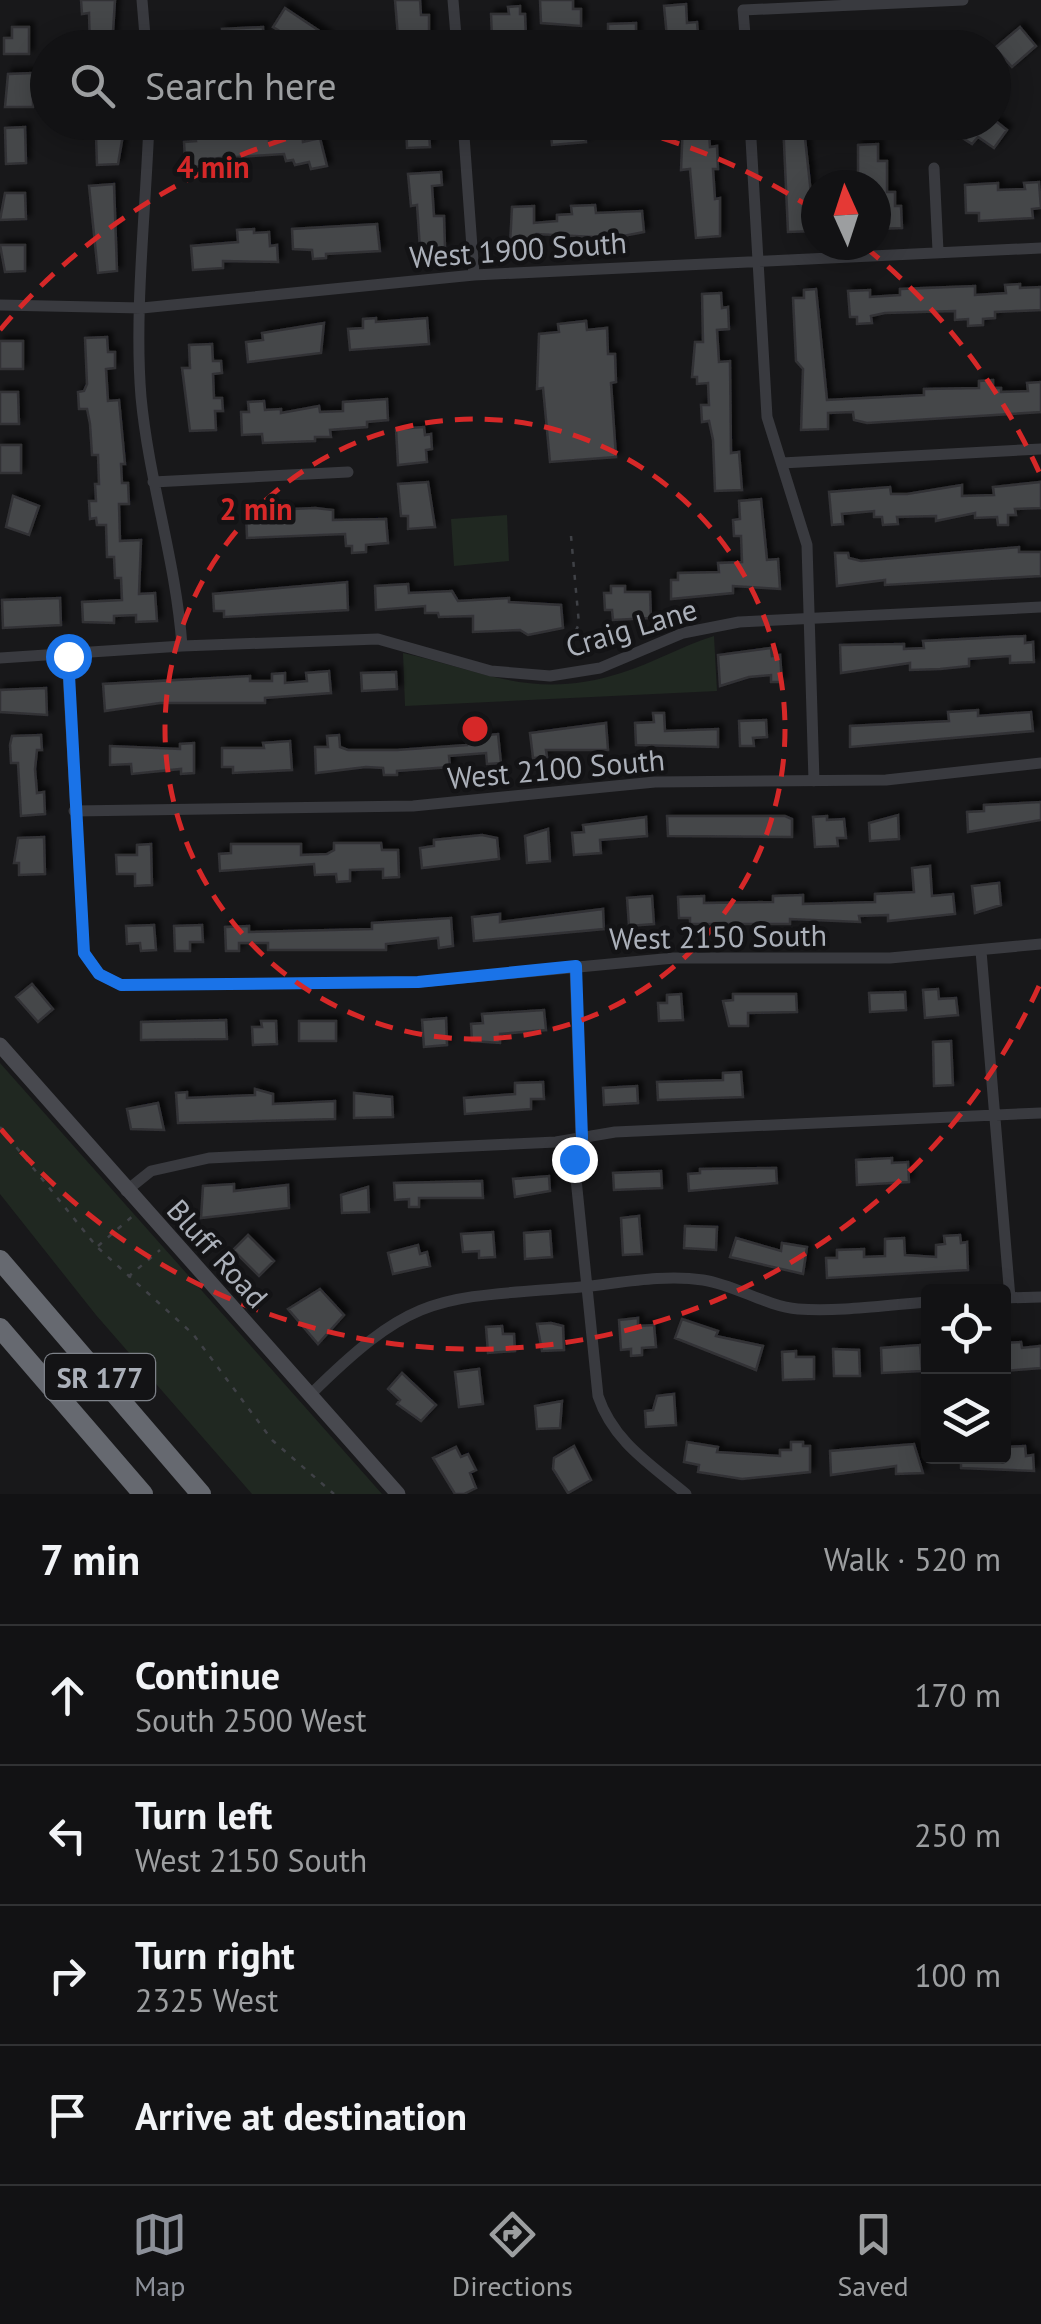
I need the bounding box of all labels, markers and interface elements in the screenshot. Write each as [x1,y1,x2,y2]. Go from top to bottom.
search box [30,30,1011,140]
icon: search [65,58,120,113]
text: Search here [145,61,337,110]
text: 4 min [176,147,250,186]
north arrow [801,170,891,260]
street label: West 1900 South [408,222,628,276]
text: 2 min [219,489,293,528]
street label: Craig Lane [561,589,701,665]
route start [46,634,92,680]
centre of rings [457,711,493,747]
street label: West 2100 South [446,739,666,797]
street label: West 2150 South [609,915,827,957]
route end [552,1137,598,1183]
street label: Bluff Road [159,1190,277,1316]
map controls [921,1284,1011,1464]
button: locate [921,1284,1011,1374]
road number: SR 177 [45,1354,155,1400]
button: layers [921,1374,1011,1464]
text: 7 min [40,1532,140,1587]
text: Walk · 520 m [824,1538,1001,1580]
text: Continue [135,1650,280,1699]
icon: ahead [40,1668,95,1723]
text: 170 m [914,1674,1001,1716]
text: South 2500 West [135,1699,367,1741]
text: Turn left [135,1790,272,1839]
icon: left [40,1808,95,1863]
text: 250 m [914,1814,1001,1856]
text: West 2150 South [135,1839,367,1881]
text: Turn right [135,1930,295,1979]
icon: right [40,1948,95,2003]
text: 100 m [914,1954,1001,1996]
text: 2325 West [135,1979,278,2021]
icon: arrive [40,2088,95,2143]
text: Arrive at destination [135,2091,467,2140]
tab: Map [132,2207,187,2304]
tab: Directions [452,2207,573,2304]
tab: Saved [837,2207,909,2304]

